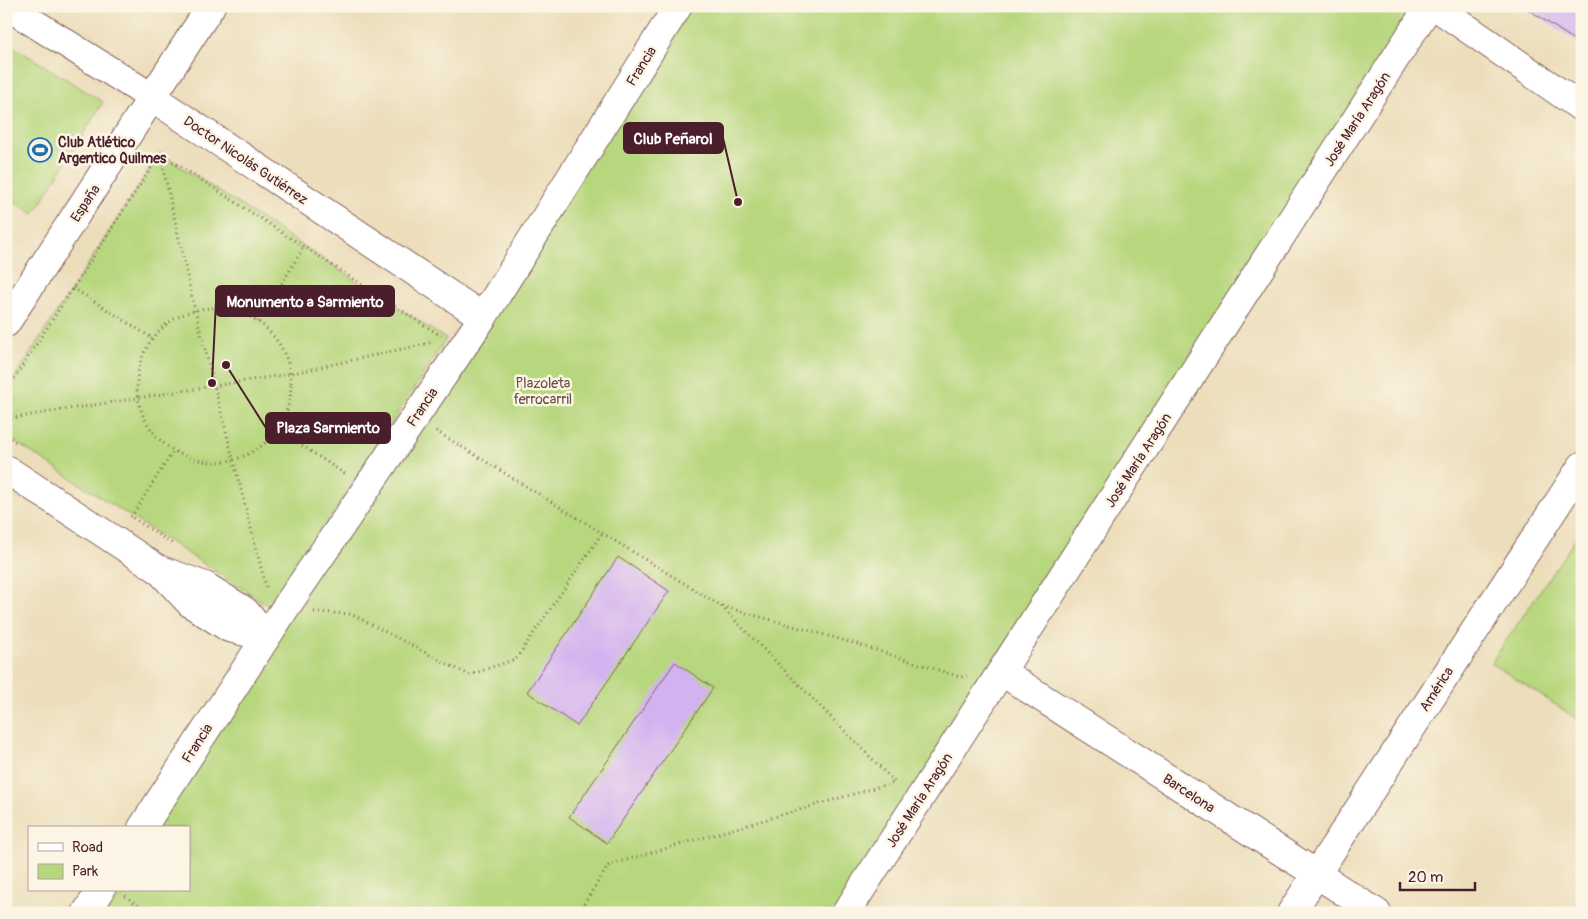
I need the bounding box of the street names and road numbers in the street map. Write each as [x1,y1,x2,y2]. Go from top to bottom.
street label: Francia [623,43,660,89]
street label: José María Aragón [1321,69,1394,170]
street label: Doctor Nicolás Gutiérrez [180,112,311,208]
street label: España [67,181,104,225]
street label: Francia [403,384,442,430]
street label: José María Aragón [1102,410,1175,511]
street label: América [1416,664,1457,715]
street label: Francia [178,720,216,766]
street label: José María Aragón [883,750,956,851]
street label: Barcelona [1160,770,1218,817]

